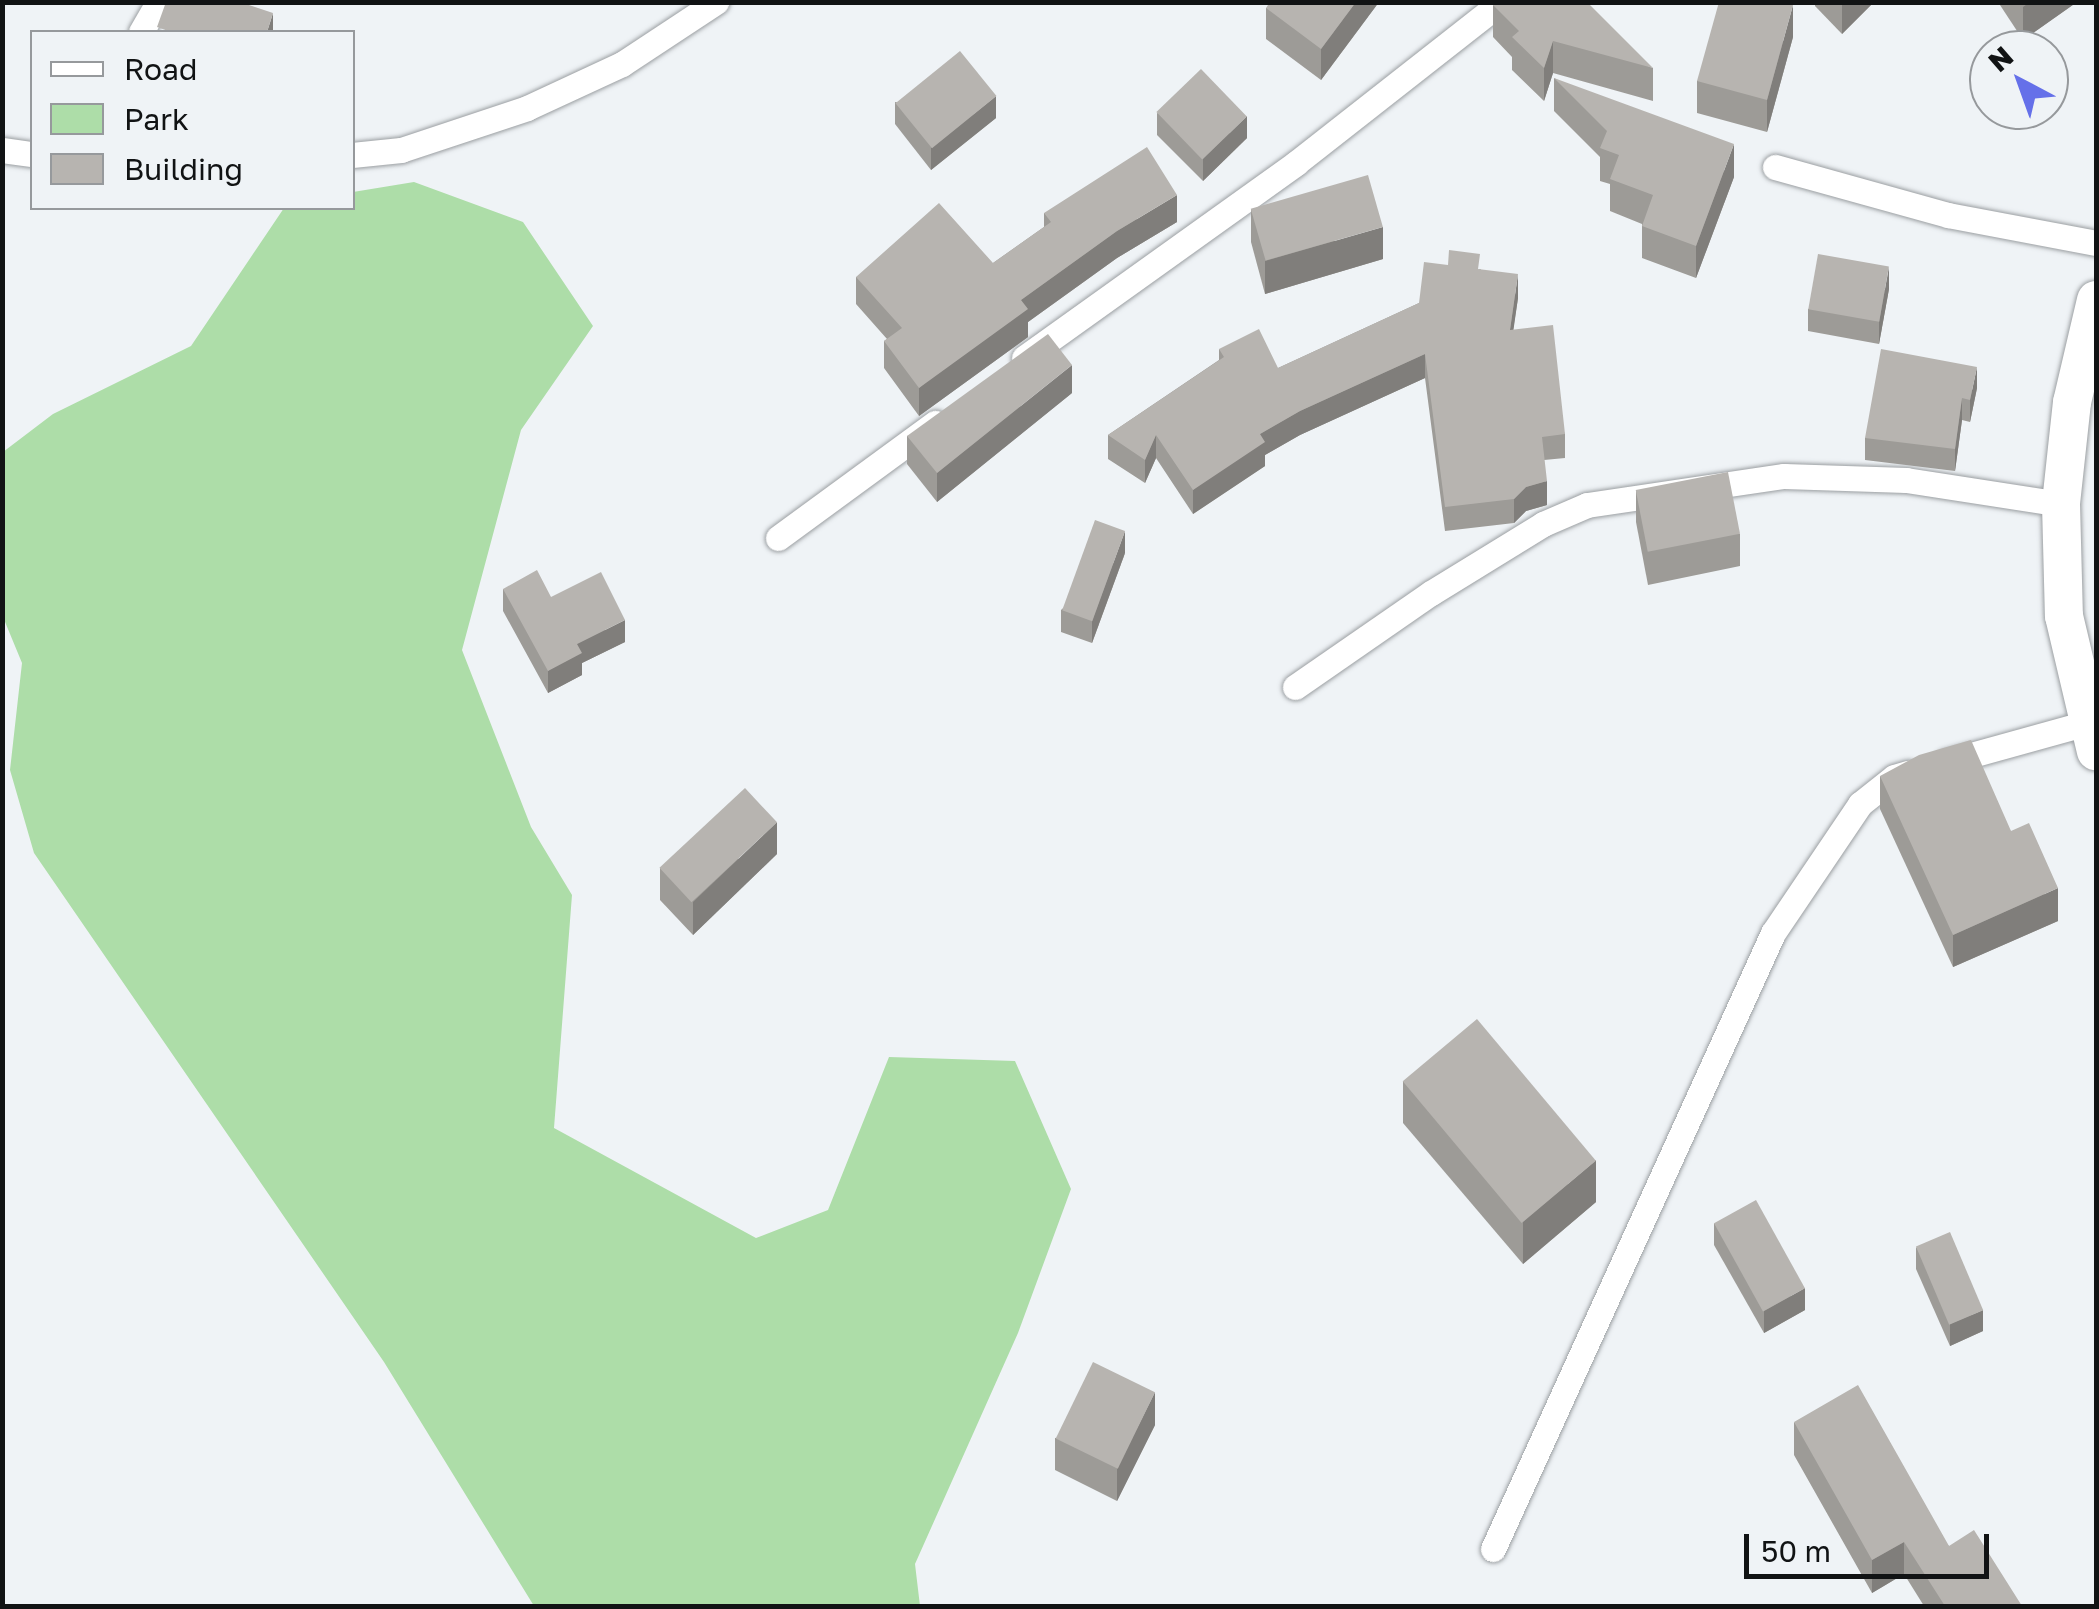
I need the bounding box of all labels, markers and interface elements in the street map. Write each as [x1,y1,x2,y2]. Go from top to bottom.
legend [30,30,355,210]
north arrow [1969,30,2069,130]
text: N [1981,39,2019,78]
text: Road [124,51,198,87]
text: Park [124,101,189,137]
text: Building [124,151,243,187]
scale bar [1749,1514,1994,1576]
text: 50 m [1761,1533,1831,1569]

